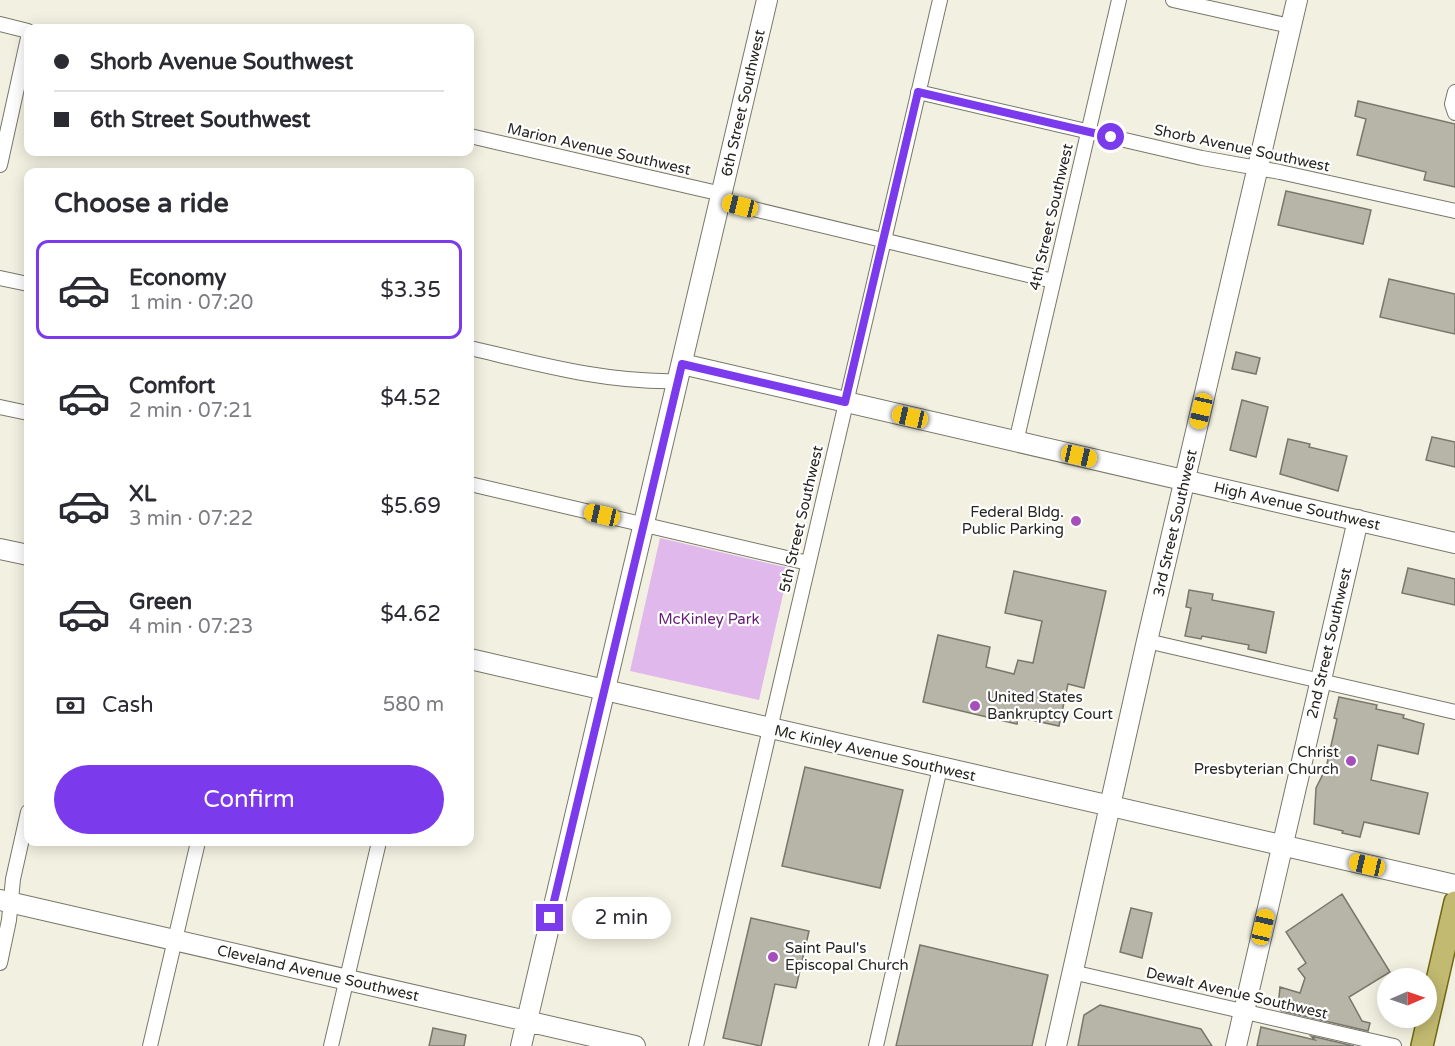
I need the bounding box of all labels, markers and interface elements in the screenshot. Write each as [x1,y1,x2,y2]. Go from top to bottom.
street label: 6th Street Southwest [717,27,769,178]
text: Shorb Avenue Southwest [90,49,353,75]
text: 6th Street Southwest [90,107,310,133]
street label: Marion Avenue Southwest [506,119,693,179]
street label: Shorb Avenue Southwest [1152,121,1332,176]
route start [1097,123,1124,150]
street label: 4th Street Southwest [1025,141,1077,292]
text: Choose a ride [54,187,229,220]
car [720,193,760,219]
icon: car [57,263,111,317]
text: Economy [129,265,226,291]
text: $3.35 [380,277,441,303]
text: 1 min · 07:20 [129,291,253,315]
icon: car [57,371,111,425]
text: Comfort [129,373,215,399]
text: $4.52 [380,385,441,411]
car [1188,391,1214,431]
text: 2 min · 07:21 [129,399,253,423]
car [890,404,930,430]
street label: 5th Street Southwest [775,443,827,594]
car [1059,443,1099,469]
street label: 3rd Street Southwest [1149,447,1201,598]
street label: High Avenue Southwest [1212,478,1382,534]
icon: car [57,479,111,533]
text: XL [129,481,156,507]
text: $5.69 [380,493,441,519]
car [582,502,622,528]
place label: Federal Bldg. Public Parking [962,503,1064,538]
text: 3 min · 07:22 [129,507,253,531]
marker: Federal Bldg. Public Parking [1069,514,1083,528]
street label: 2nd Street Southwest [1303,566,1355,720]
icon: car [57,587,111,641]
text: Green [129,589,192,615]
text: $4.62 [380,601,441,627]
park label: McKinley Park [658,610,760,628]
text: 4 min · 07:23 [129,615,253,639]
place label: United States Bankruptcy Court [987,688,1113,723]
icon: cash [54,689,87,722]
text: Cash [102,692,154,718]
text: 580 m [383,693,444,717]
marker: United States Bankruptcy Court [968,699,982,713]
street label: Mc Kinley Avenue Southwest [773,721,978,785]
place label: Christ Presbyterian Church [1194,743,1339,778]
marker: Christ Presbyterian Church [1344,754,1358,768]
button: Confirm [54,765,444,834]
car [1347,852,1387,878]
callout: 2 min [571,897,670,939]
route end [536,904,563,931]
text: 2 min [595,906,648,930]
car [1250,907,1276,947]
place label: Saint Paul's Episcopal Church [785,939,909,974]
street label: Cleveland Avenue Southwest [215,941,421,1005]
marker: Saint Paul's Episcopal Church [766,950,780,964]
street label: Dewalt Avenue Southwest [1144,963,1330,1023]
north arrow [1377,968,1437,1028]
map controls [1377,968,1437,1028]

